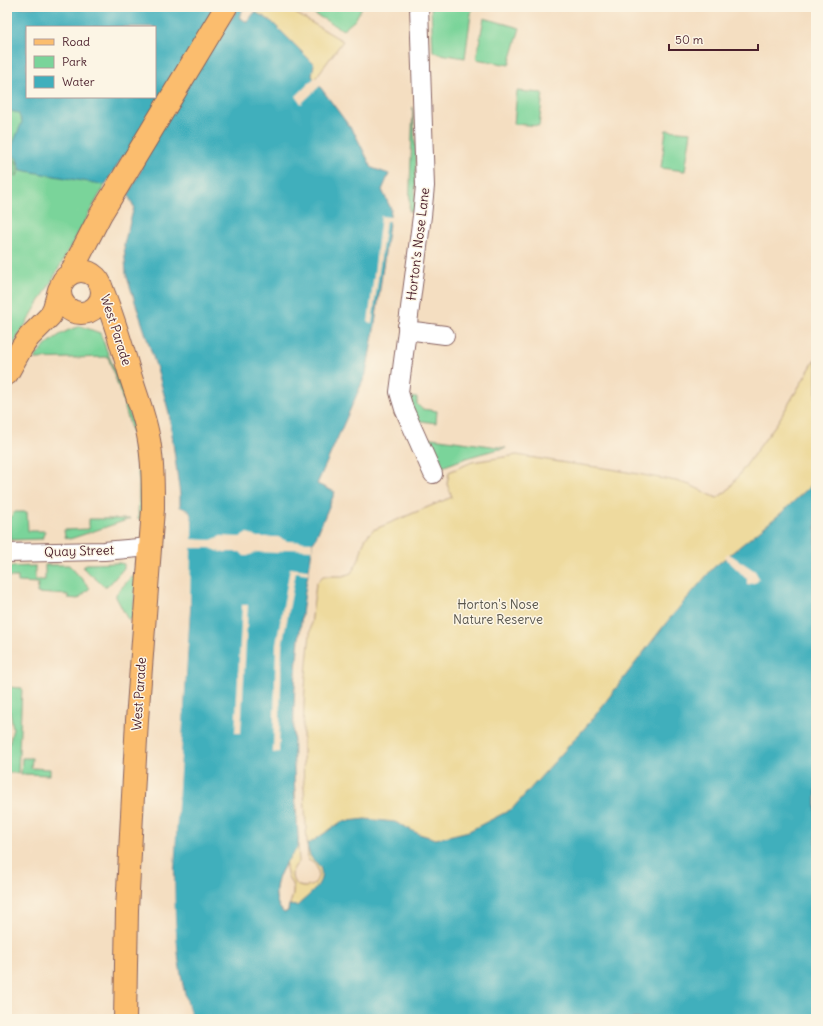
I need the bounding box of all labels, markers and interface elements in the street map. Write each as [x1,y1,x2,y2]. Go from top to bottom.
legend [26,26,156,98]
scale bar [669,26,758,52]
text: 50 m [675,32,704,47]
text: Road [62,34,90,49]
text: Park [62,54,87,69]
text: Water [62,74,95,89]
street label: Horton's Nose Lane [403,187,433,301]
street label: West Parade [97,292,135,368]
street label: Quay Street [44,541,115,561]
park label: Horton's Nose Nature Reserve [453,596,543,628]
street label: West Parade [128,657,150,731]

